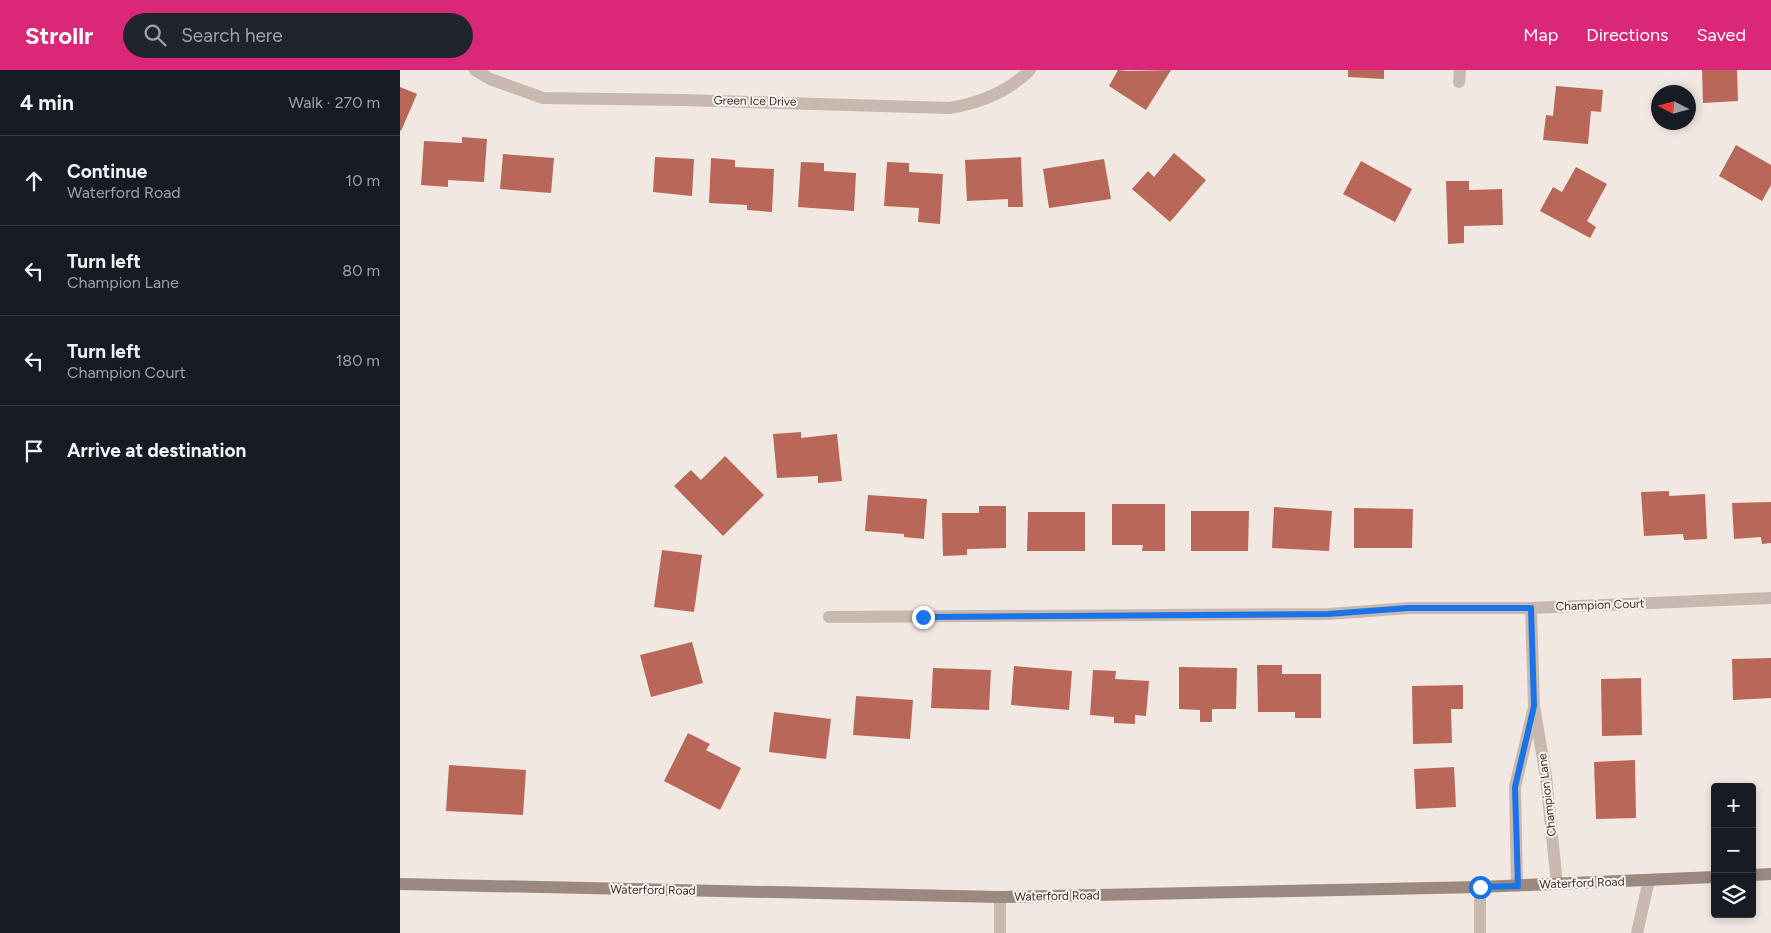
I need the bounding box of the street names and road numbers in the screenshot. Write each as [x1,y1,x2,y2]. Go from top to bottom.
street label: Green Ice Drive [713,93,797,109]
street label: Champion Court [1555,596,1645,614]
street label: Champion Lane [1535,752,1559,837]
street label: Waterford Road [1539,875,1625,891]
street label: Waterford Road [610,882,696,898]
street label: Waterford Road [1014,888,1100,904]

